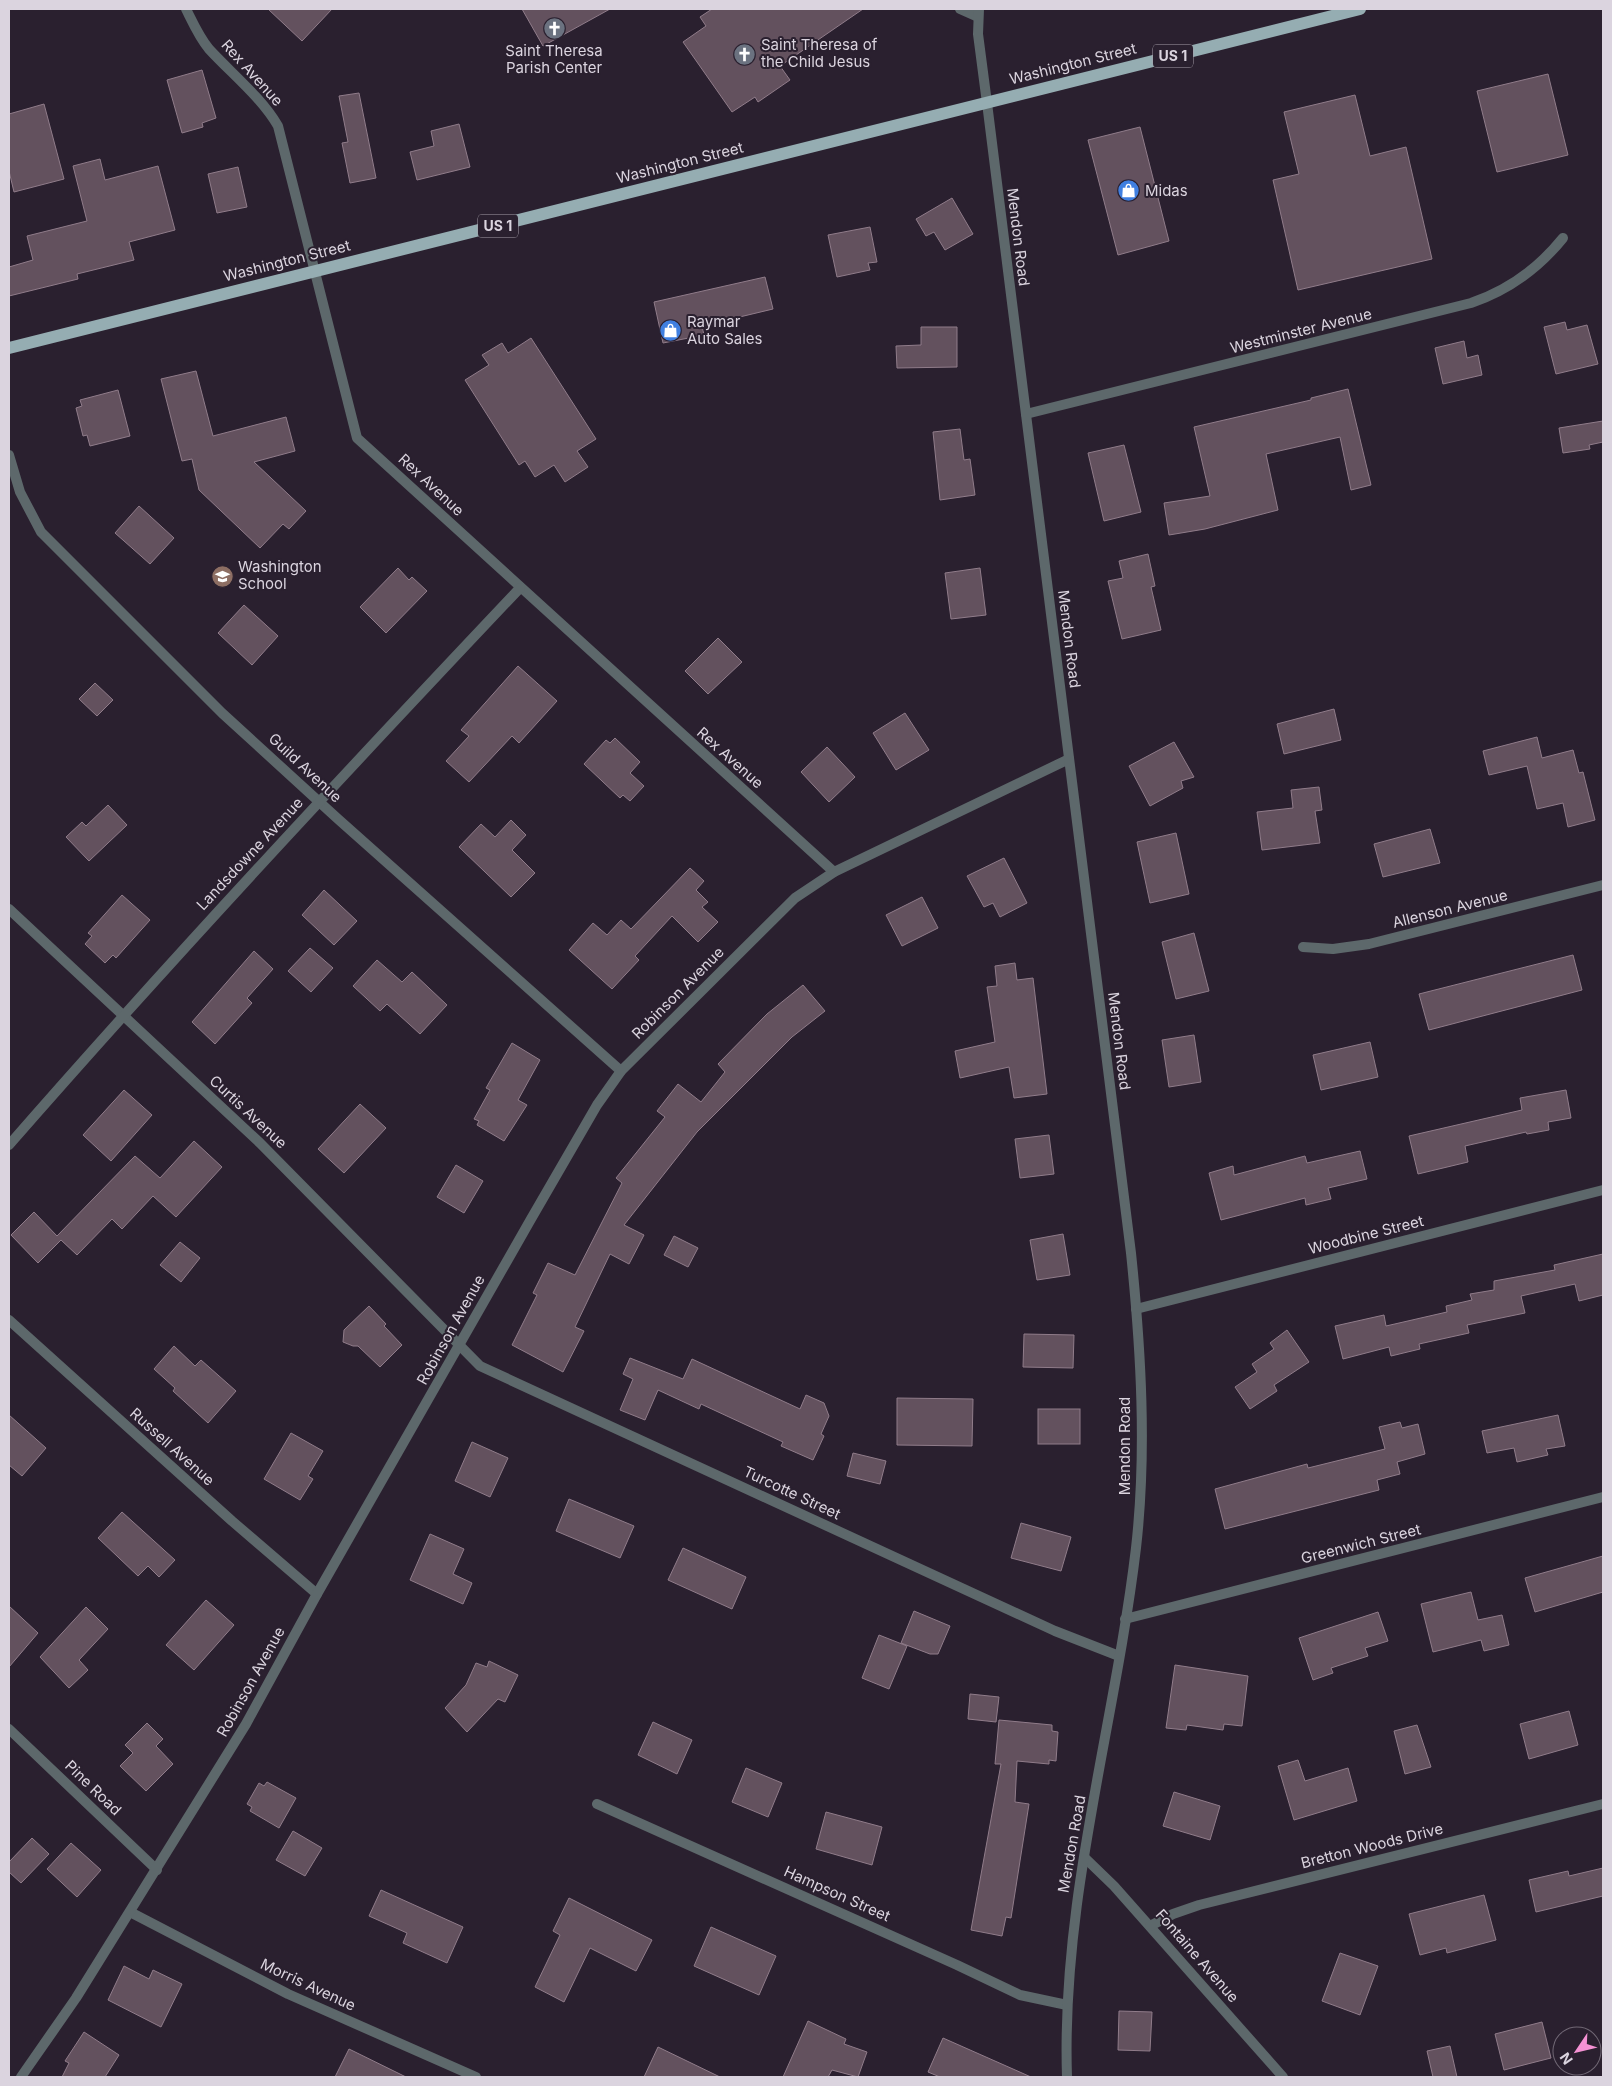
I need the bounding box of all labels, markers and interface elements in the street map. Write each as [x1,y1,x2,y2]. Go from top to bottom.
church icon: Saint Theresa Parish Center [542,16,566,40]
street label: Rex Avenue [218,35,287,110]
place label: Saint Theresa of the Child Jesus [761,35,878,71]
street label: Washington Street [1007,39,1138,88]
place label: Saint Theresa Parish Center [505,41,603,77]
church icon: Saint Theresa of the Child Jesus [733,42,757,66]
road number: US 1 [1153,44,1193,68]
street label: Washington Street [614,138,745,187]
shop icon: Midas [1117,179,1141,203]
place label: Midas [1145,181,1188,200]
street label: Mendon Road [1003,187,1034,287]
road number: US 1 [478,215,518,238]
street label: Washington Street [221,236,352,285]
street label: Westminster Avenue [1228,304,1374,357]
place label: Raymar Auto Sales [687,312,763,348]
shop icon: Raymar Auto Sales [659,319,683,343]
street label: Rex Avenue [395,449,468,520]
place label: Washington School [238,557,322,593]
school or university icon: Washington School [210,564,234,588]
street label: Mendon Road [1054,589,1085,689]
street label: Rex Avenue [693,723,768,792]
street label: Guild Avenue [265,729,346,806]
street label: Landsdowne Avenue [192,793,307,914]
street label: Allenson Avenue [1390,885,1509,932]
street label: Robinson Avenue [628,943,728,1043]
street label: Mendon Road [1104,991,1135,1091]
street label: Curtis Avenue [206,1071,291,1152]
street label: Woodbine Street [1306,1211,1426,1258]
street label: Robinson Avenue [412,1271,489,1388]
street label: Mendon Road [1115,1397,1134,1495]
street label: Russell Avenue [126,1404,219,1490]
street label: Turcotte Street [741,1462,844,1523]
street label: Greenwich Street [1299,1519,1423,1568]
street label: Robinson Avenue [212,1623,289,1740]
street label: Pine Road [61,1756,126,1819]
street label: Mendon Road [1054,1794,1089,1894]
street label: Bretton Woods Drive [1299,1819,1445,1872]
street label: Hampson Street [781,1862,893,1925]
street label: Fontaine Avenue [1152,1905,1243,2006]
street label: Morris Avenue [258,1954,359,2015]
north arrow [1552,2026,1602,2076]
text: N [1556,2049,1576,2068]

